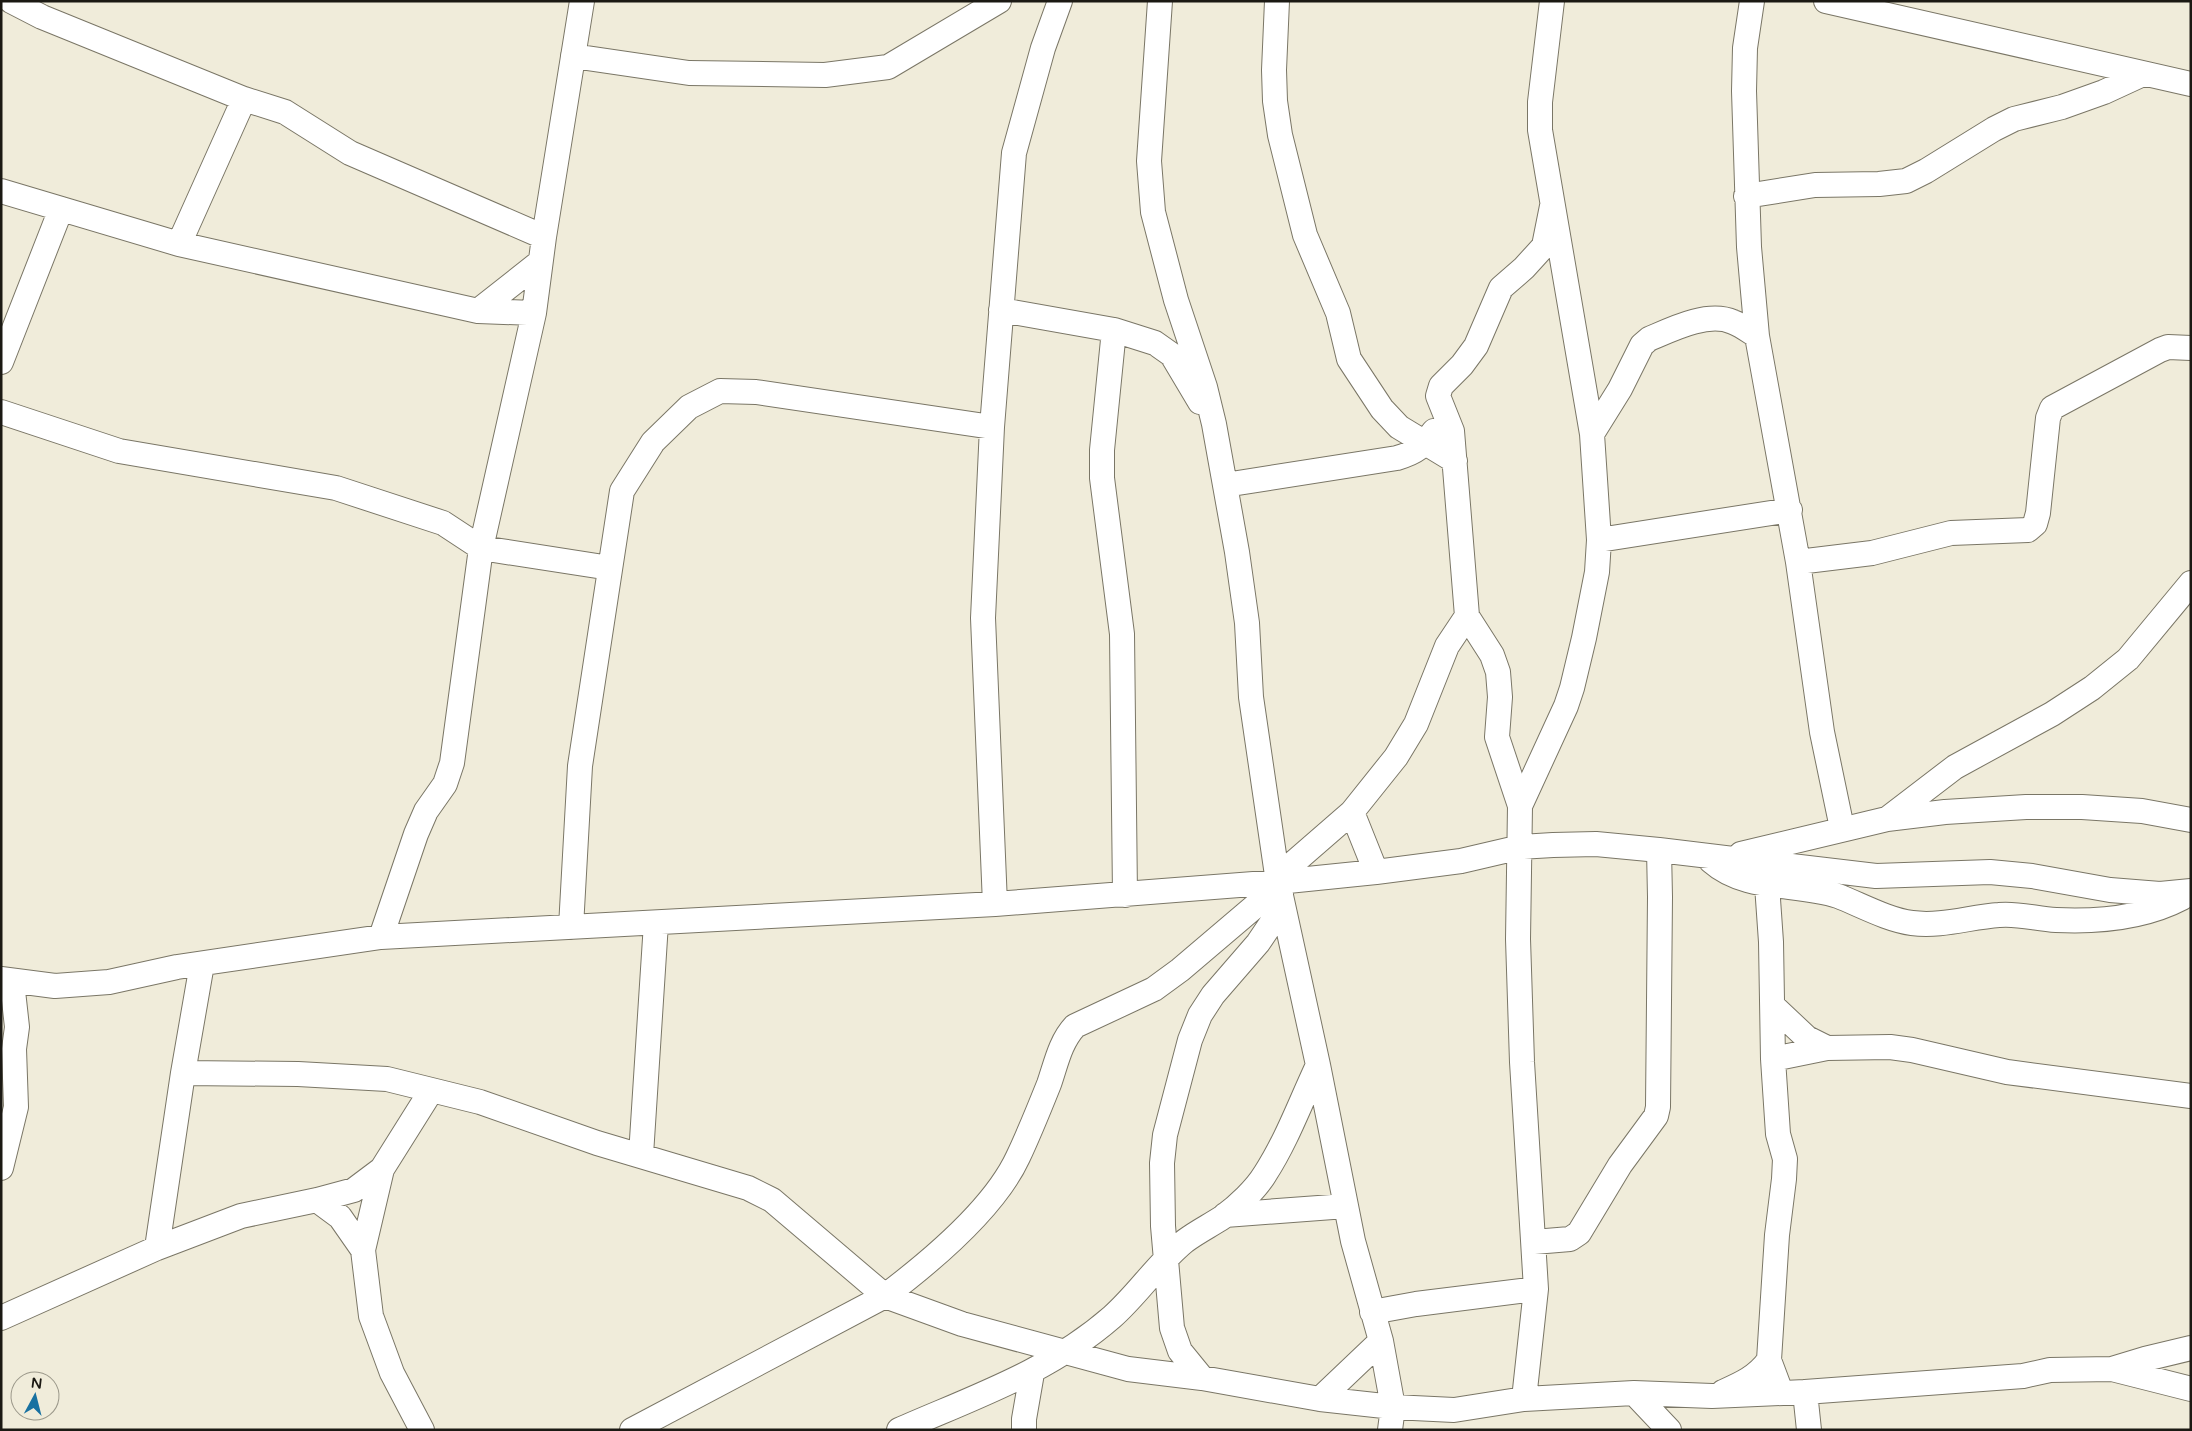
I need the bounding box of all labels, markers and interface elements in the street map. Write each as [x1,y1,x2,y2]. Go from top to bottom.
north arrow [10,1371,60,1421]
text: N [30,1374,43,1393]

